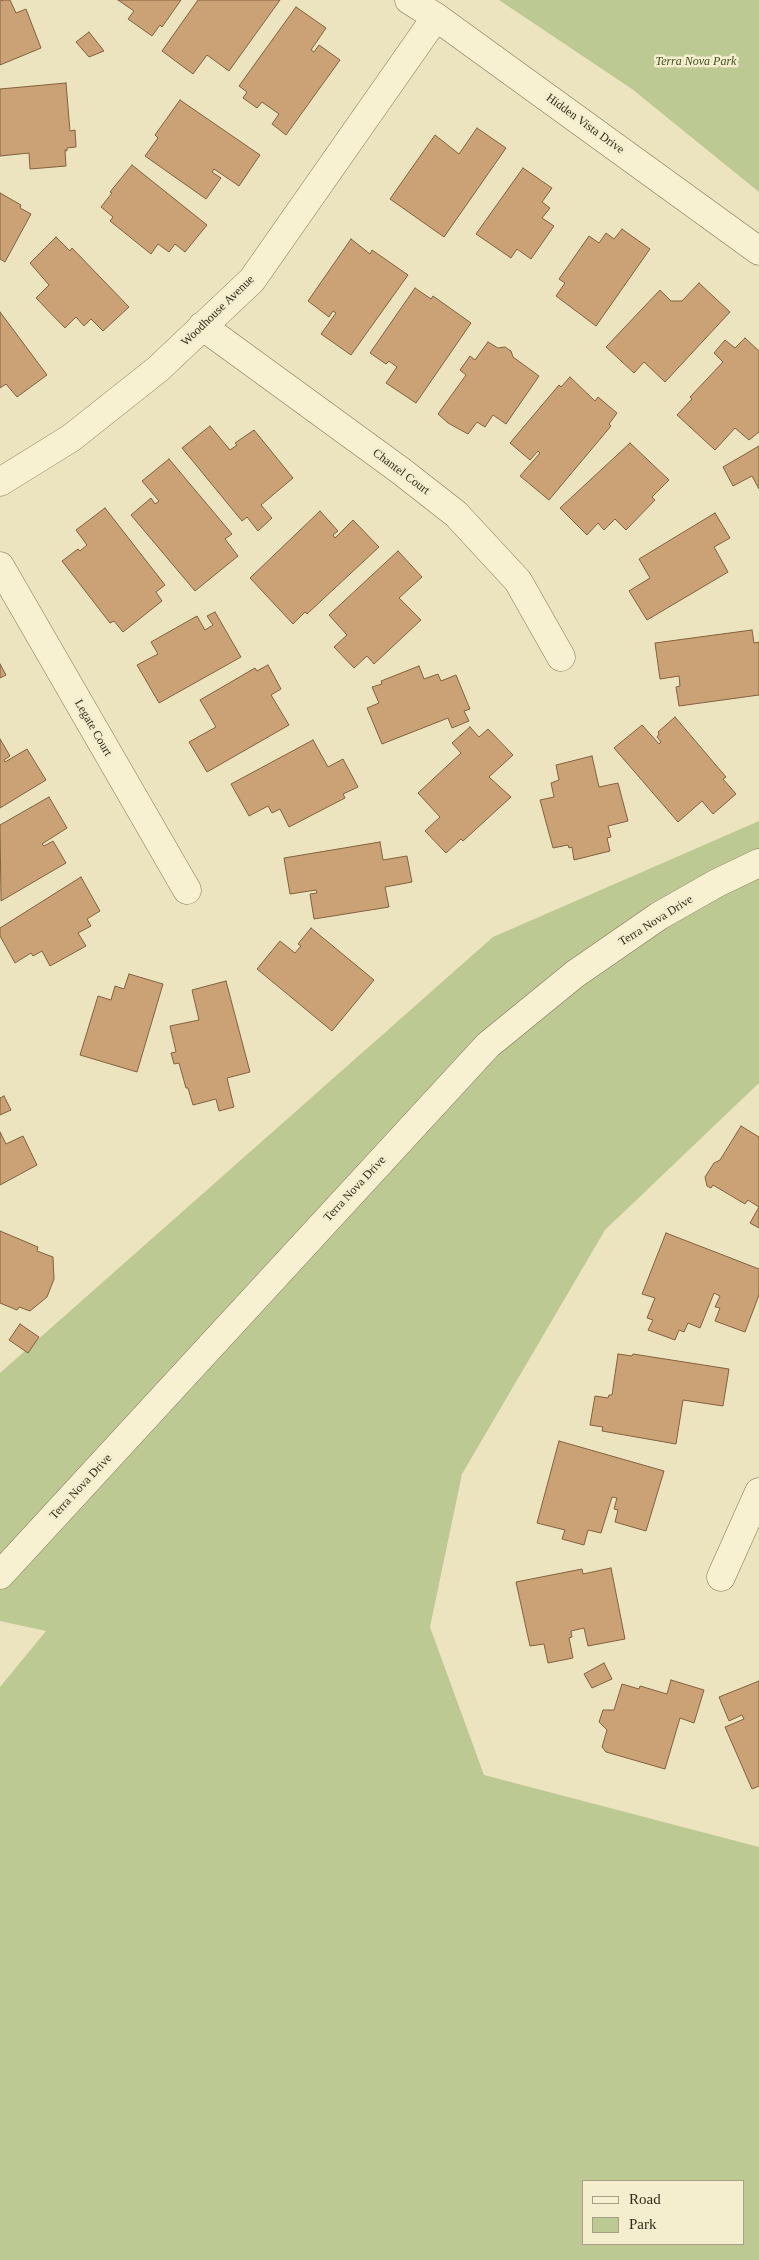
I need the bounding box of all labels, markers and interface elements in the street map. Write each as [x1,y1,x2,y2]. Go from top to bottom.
park label: Terra Nova Park [656,55,736,69]
street label: Hidden Vista Drive [543,91,627,157]
street label: Woodhouse Avenue [179,273,257,349]
street label: Chantel Court [370,446,432,498]
street label: Legate Court [71,697,115,759]
street label: Terra Nova Drive [616,893,696,949]
street label: Terra Nova Drive [321,1153,389,1225]
street label: Terra Nova Drive [47,1451,115,1523]
legend [582,2180,744,2245]
text: Road [629,2191,661,2207]
text: Park [629,2216,657,2232]

